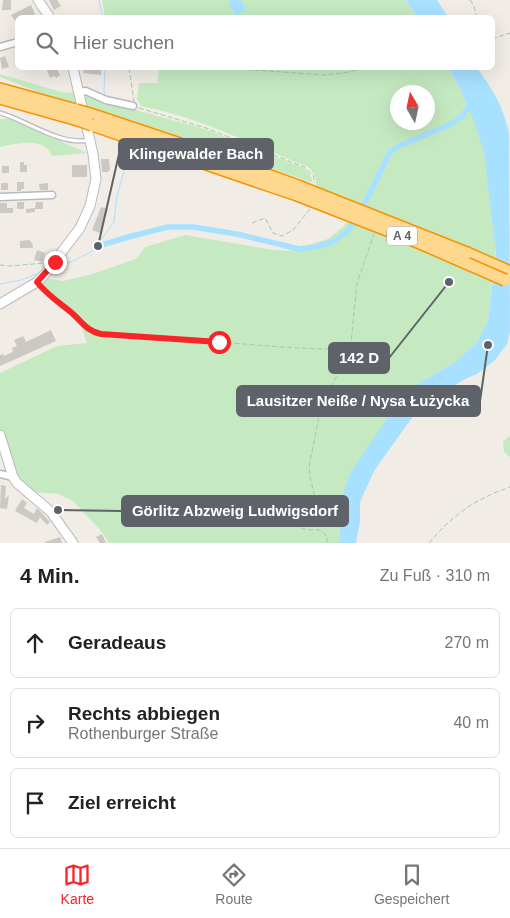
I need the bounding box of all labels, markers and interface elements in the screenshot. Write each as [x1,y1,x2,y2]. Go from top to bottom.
search box [15,15,495,70]
icon: search [33,29,61,57]
text: Hier suchen [73,32,174,53]
north arrow [390,85,435,130]
callout: Klingewalder Bach [119,139,273,169]
text: Klingewalder Bach [129,145,263,162]
road number: A 4 [387,227,417,246]
route end [44,251,67,274]
route start [208,331,231,354]
callout: 142 D [329,343,389,373]
text: 142 D [339,349,379,366]
callout: Lausitzer Neiße / Nysa Łużycka [237,386,480,416]
text: Lausitzer Neiße / Nysa Łużycka [247,392,470,409]
callout: Görlitz Abzweig Ludwigsdorf [122,496,348,526]
text: Görlitz Abzweig Ludwigsdorf [132,502,339,519]
text: 4 Min. [20,564,80,587]
text: Zu Fuß · 310 m [380,567,490,584]
icon: ahead [21,629,49,657]
text: Geradeaus [68,632,166,653]
text: 270 m [445,634,489,651]
text: Rechts abbiegen [68,703,220,724]
icon: right [21,709,49,737]
text: 40 m [453,714,489,731]
text: Rothenburger Straße [68,725,218,742]
icon: arrive [21,789,49,817]
text: Ziel erreicht [68,792,176,813]
tab: Karte [61,861,94,907]
tab: Route [215,861,253,907]
tab: Gespeichert [374,861,449,907]

